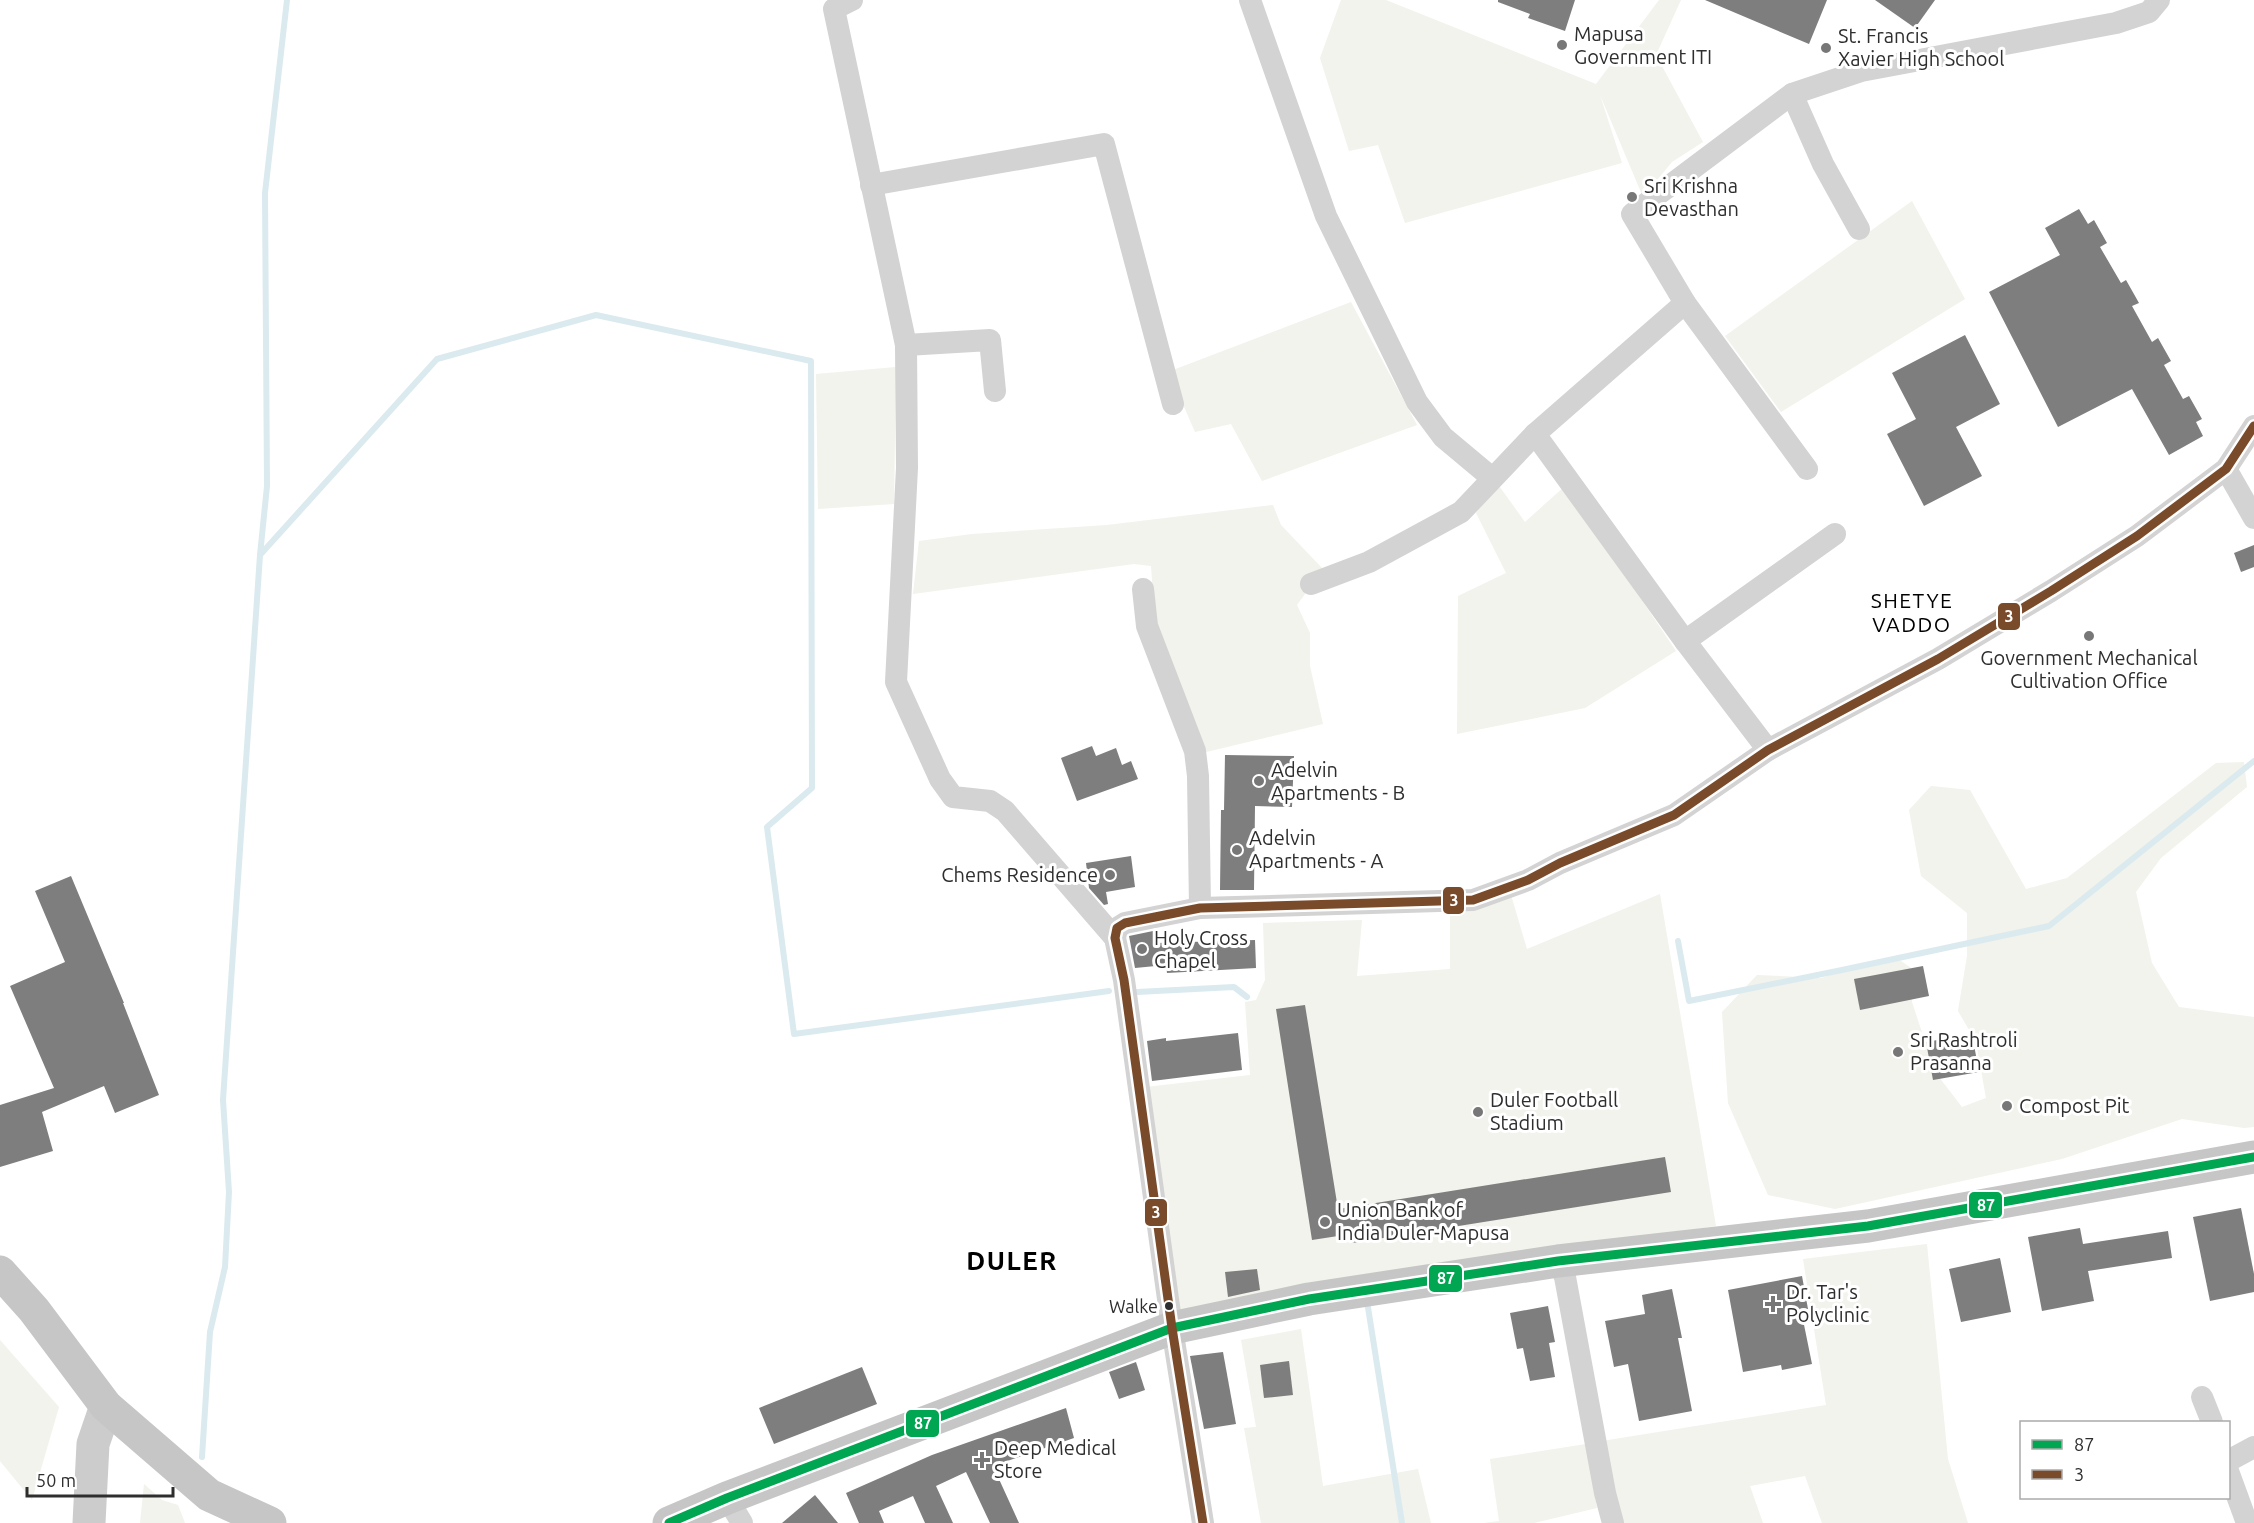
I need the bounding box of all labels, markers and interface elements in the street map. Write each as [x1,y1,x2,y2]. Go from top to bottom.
place label: Mapusa Government ITI [1574,22,1712,68]
place label: St. Francis Xavier High School [1838,24,2004,70]
marker: Mapusa Government ITI [1555,38,1569,52]
marker: St. Francis Xavier High School [1819,41,1833,55]
place label: Sri Krishna Devasthan [1644,174,1739,220]
marker: Sri Krishna Devasthan [1625,190,1639,204]
district label: SHETYE VADDO [1871,588,1953,636]
line badge: 3 [1997,602,2021,631]
text: 3 [2004,607,2014,625]
marker: Government Mechanical Cultivation Office [2082,629,2096,643]
place label: Government Mechanical Cultivation Office [1980,646,2198,692]
place label: Adelvin Apartments - B [1271,758,1405,804]
marker: Adelvin Apartments - B [1252,774,1266,788]
place label: Adelvin Apartments - A [1249,826,1384,872]
marker: Adelvin Apartments - A [1230,843,1244,857]
place label: Chems Residence [941,863,1098,886]
marker: Chems Residence [1103,868,1117,882]
line badge: 3 [1442,886,1465,915]
text: 3 [1449,891,1459,909]
place label: Holy Cross Chapel [1154,926,1248,972]
marker: Holy Cross Chapel [1135,942,1149,956]
place label: Sri Rashtroli Prasanna [1910,1028,2018,1074]
marker: Sri Rashtroli Prasanna [1891,1045,1905,1059]
place label: Duler Football Stadium [1490,1088,1618,1134]
place label: Compost Pit [2019,1094,2130,1117]
marker: Compost Pit [2000,1099,2014,1113]
marker: Duler Football Stadium [1471,1105,1485,1119]
line badge: 87 [1968,1191,2003,1219]
text: 87 [1977,1196,1995,1214]
line badge: 3 [1144,1198,1168,1227]
place label: Union Bank of India Duler-Mapusa [1337,1198,1510,1244]
text: 3 [1151,1203,1161,1221]
marker: Union Bank of India Duler-Mapusa [1318,1215,1332,1229]
district label: DULER [966,1246,1058,1275]
line badge: 87 [1428,1264,1463,1293]
text: 87 [1437,1269,1455,1287]
place label: Dr. Tar's Polyclinic [1786,1280,1869,1326]
marker: Dr. Tar's Polyclinic [1764,1295,1782,1313]
place label: Walke [1109,1296,1158,1316]
marker: Walke [1163,1300,1175,1312]
line badge: 87 [905,1409,940,1438]
text: 87 [914,1414,932,1432]
legend [2020,1421,2230,1499]
text: 87 [2074,1434,2094,1454]
place label: Deep Medical Store [994,1436,1116,1482]
marker: Deep Medical Store [975,1453,989,1467]
scale bar [27,1460,172,1498]
text: 3 [2074,1464,2084,1484]
text: 50 m [36,1470,76,1490]

